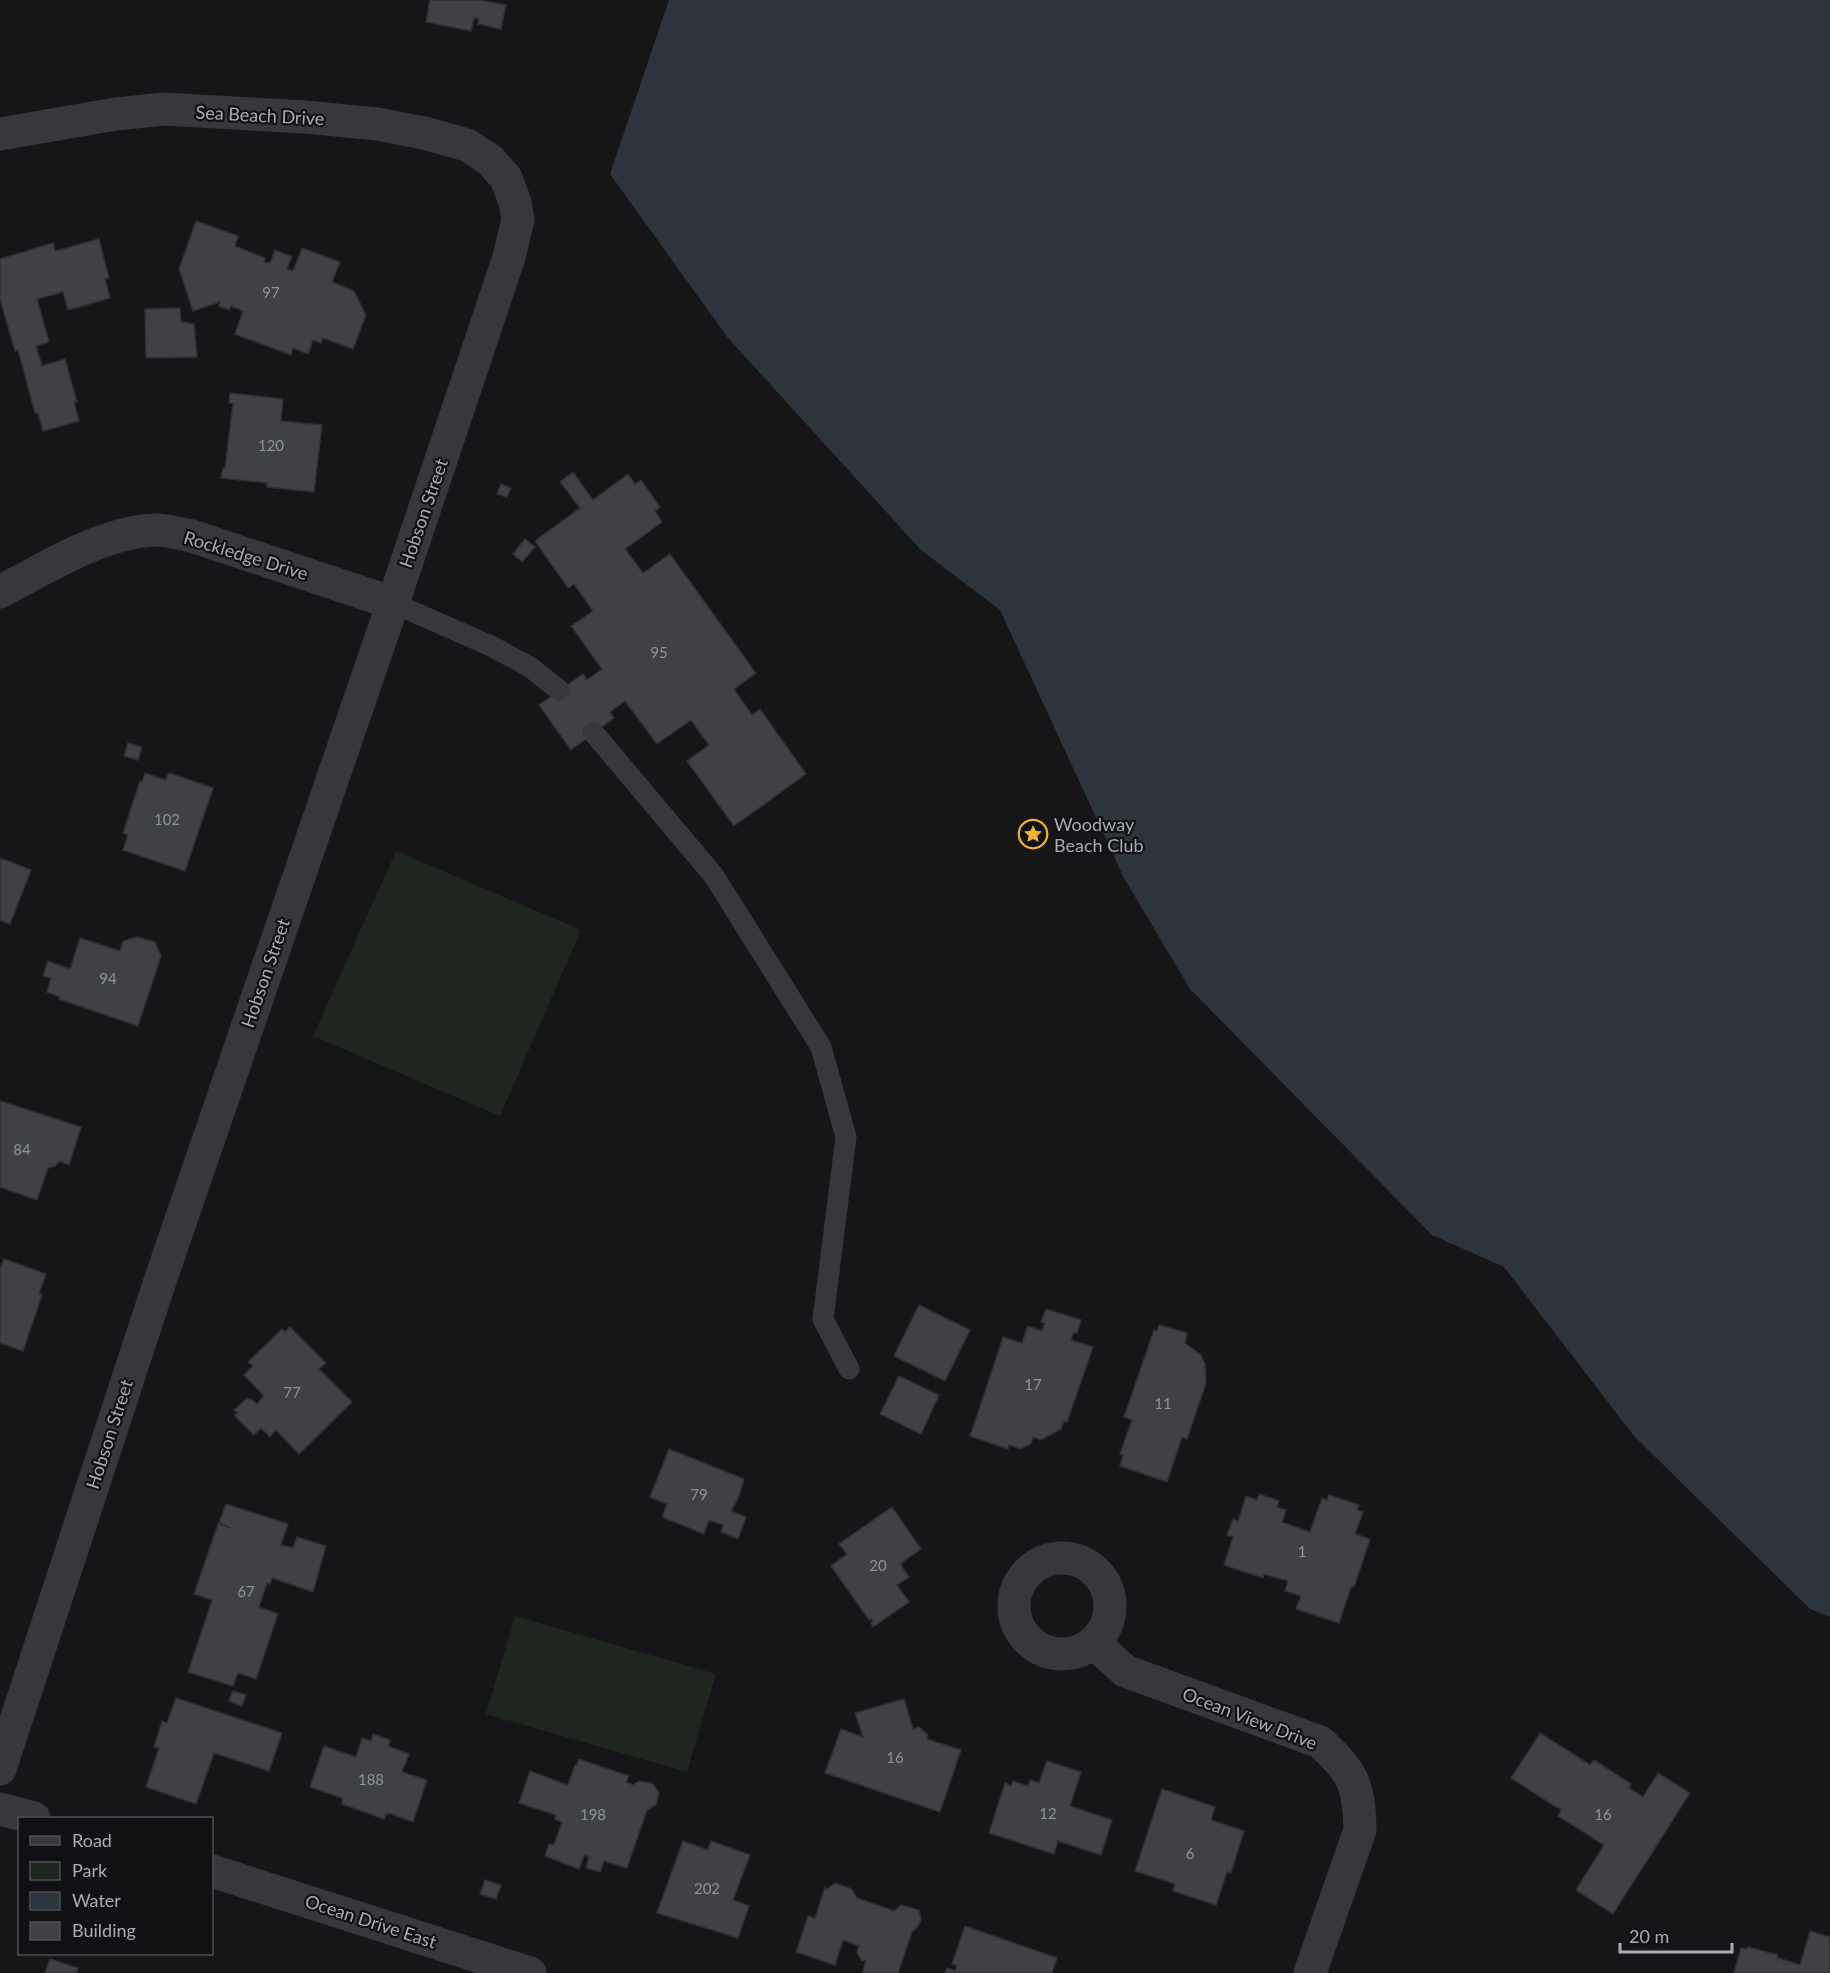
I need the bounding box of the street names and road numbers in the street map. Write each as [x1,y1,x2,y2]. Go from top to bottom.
street label: Sea Beach Drive [195,101,325,129]
street label: Hobson Street [394,455,452,570]
street label: Rockledge Drive [181,526,311,584]
street label: Hobson Street [236,915,294,1030]
street label: Hobson Street [81,1376,137,1492]
street label: Ocean View Drive [1180,1682,1320,1754]
street label: Ocean Drive East [303,1889,440,1953]

